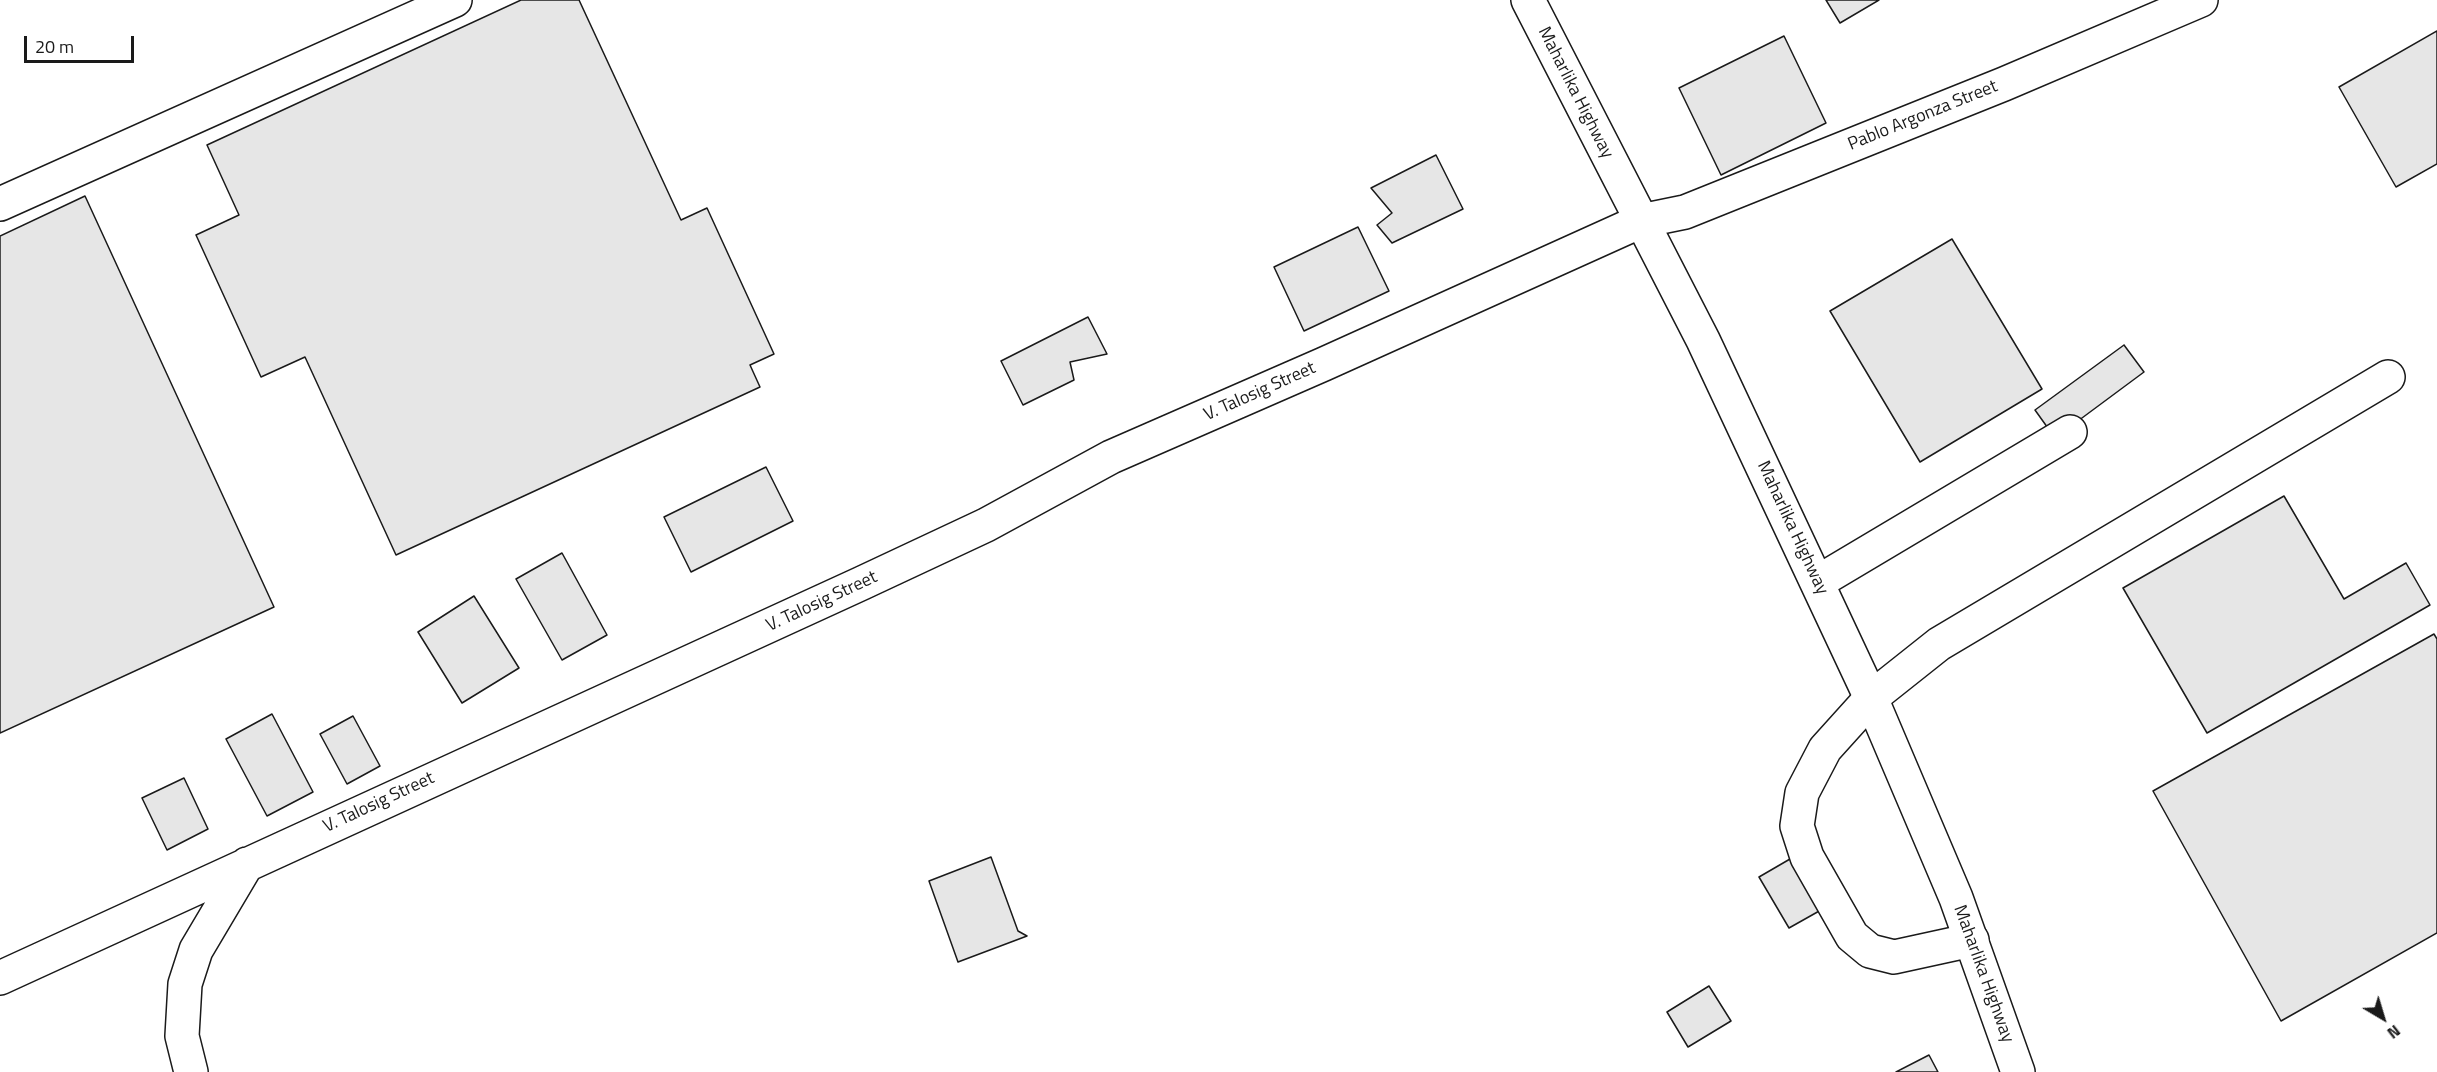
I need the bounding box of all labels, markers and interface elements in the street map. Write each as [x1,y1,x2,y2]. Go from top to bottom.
scale bar [27,24,136,62]
street label: Maharlika Highway [1532,24,1618,162]
text: 20 m [35,33,74,60]
street label: Pablo Argonza Street [1845,76,2001,156]
street label: V. Talosig Street [1201,358,1319,426]
street label: Maharlika Highway [1752,458,1832,598]
street label: V. Talosig Street [763,567,881,637]
street label: V. Talosig Street [320,768,438,838]
street label: Maharlika Highway [1948,902,2018,1046]
north arrow [2353,988,2413,1048]
text: N [2382,1019,2406,1045]

